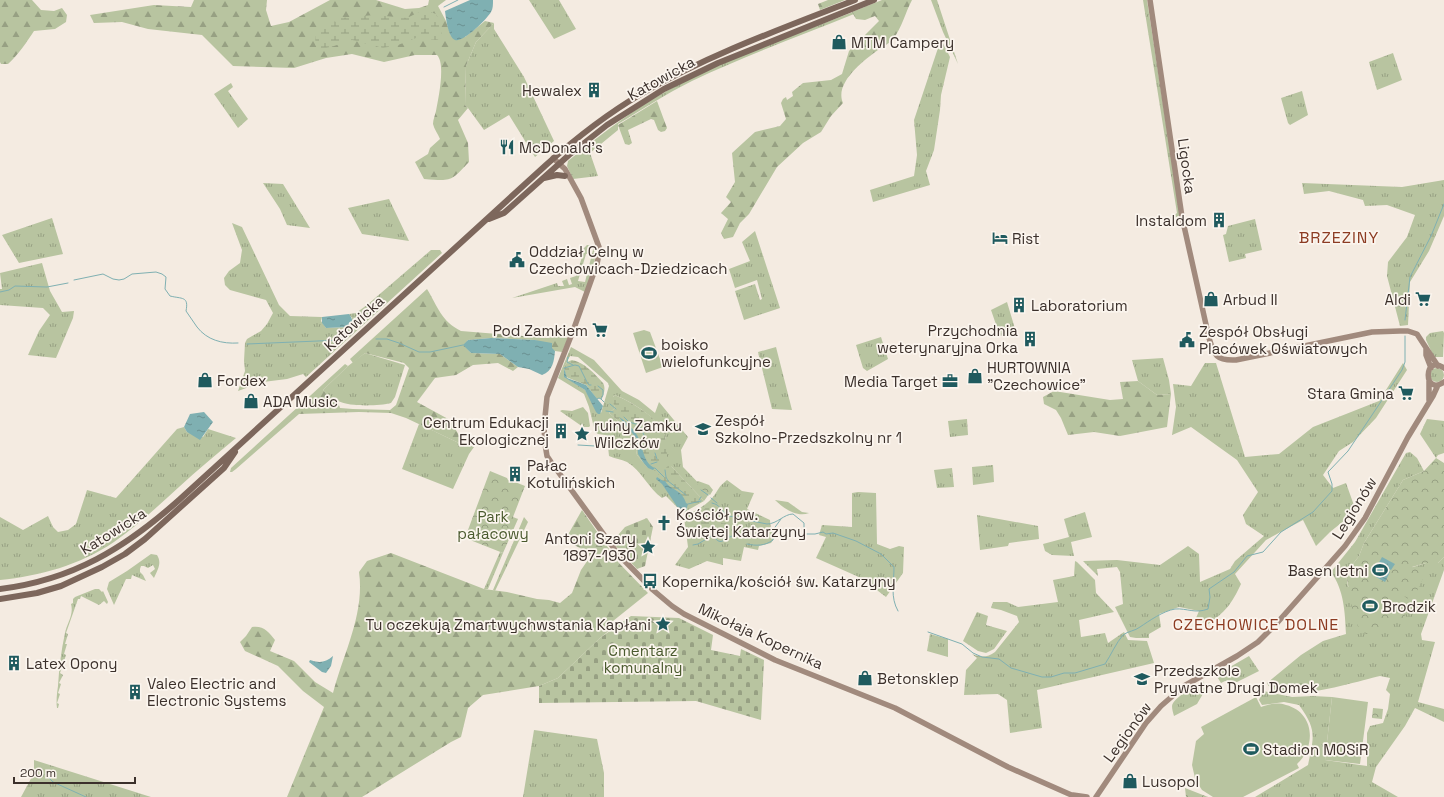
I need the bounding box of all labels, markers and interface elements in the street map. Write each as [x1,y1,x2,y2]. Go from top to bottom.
shop icon: MTM Campery [830,33,848,51]
place label: MTM Campery [851,33,954,52]
street label: Katowicka [624,52,698,104]
place label: Hewalex [522,81,582,100]
building icon: Hewalex [585,81,603,99]
street label: Ligocka [1174,137,1200,196]
restaurant icon: McDonald's [498,138,516,156]
place label: McDonald's [519,138,603,157]
place label: Instaldom [1135,211,1207,230]
building icon: Instaldom [1210,211,1228,229]
district label: BRZEZINY [1299,227,1379,248]
hotel icon: Rist [991,229,1009,247]
place label: Rist [1012,229,1040,248]
place label: Oddział Celny w Czechowicach-Dziedzicach [529,242,727,278]
public building icon: Oddział Celny w Czechowicach-Dziedzicach [508,251,526,269]
shop icon: Arbud II [1202,290,1220,308]
place label: Arbud II [1223,290,1278,309]
place label: Aldi [1385,290,1411,309]
supermarket icon: Aldi [1414,290,1432,308]
street label: Katowicka [320,291,388,355]
building icon: Laboratorium [1010,296,1028,314]
place label: Laboratorium [1031,296,1128,315]
place label: Pod Zamkiem [493,321,588,340]
supermarket icon: Pod Zamkiem [591,321,609,339]
place label: Przychodnia weterynaryjna Orka [877,321,1018,357]
place label: Zespół Obsługi Placówek Oświatowych [1199,322,1368,358]
building icon: Przychodnia weterynaryjna Orka [1021,330,1039,348]
public building icon: Zespół Obsługi Placówek Oświatowych [1178,331,1196,349]
place label: boisko wielofunkcyjne [661,335,771,371]
sports icon: boisko wielofunkcyjne [640,344,658,362]
place label: HURTOWNIA "Czechowice" [987,358,1086,394]
shop icon: HURTOWNIA "Czechowice" [966,367,984,385]
shop icon: Fordex [196,371,214,389]
place label: Fordex [217,371,267,390]
place label: Media Target [844,372,938,391]
office icon: Media Target [941,372,959,390]
place label: Stara Gmina [1307,384,1394,403]
supermarket icon: Stara Gmina [1397,384,1415,402]
shop icon: ADA Music [242,392,260,410]
place label: ADA Music [263,392,338,411]
place label: Zespół Szkolno-Przedszkolny nr 1 [715,411,902,447]
place label: Centrum Edukacji Ekologicznej [423,413,549,449]
place label: ruiny Zamku Wilczków [594,416,682,452]
school or university icon: Zespół Szkolno-Przedszkolny nr 1 [694,420,712,438]
building icon: Centrum Edukacji Ekologicznej [552,422,570,440]
place icon: ruiny Zamku Wilczków [573,425,591,443]
place label: Pałac Kotulińskich [527,456,615,492]
building icon: Pałac Kotulińskich [506,465,524,483]
street label: Legionów [1327,473,1381,543]
street label: Katowicka [76,503,150,559]
place label: Kościół pw. Świętej Katarzyny [676,505,806,541]
park label: Park pałacowy [457,507,529,543]
church icon: Kościół pw. Świętej Katarzyny [655,514,673,532]
place label: Antoni Szary 1897-1930 [545,529,636,565]
place icon: Antoni Szary 1897-1930 [639,538,657,556]
place label: Basen letni [1288,561,1368,580]
sports icon: Basen letni [1371,561,1389,579]
bus stop icon: Kopernika/kościół św. Katarzyny [641,572,659,590]
place label: Kopernika/kościół św. Katarzyny [662,572,896,591]
sports icon: Brodzik [1361,597,1379,615]
place label: Brodzik [1382,597,1436,616]
street label: Mikołaja Kopernika [696,599,827,673]
district label: CZECHOWICE DOLNE [1173,614,1339,635]
place label: Tu oczekują Zmartwychwstania Kapłani [365,615,651,634]
place icon: Tu oczekują Zmartwychwstania Kapłani [654,615,672,633]
park label: Cmentarz komunalny [604,641,682,677]
building icon: Latex Opony [5,654,23,672]
place label: Latex Opony [26,654,117,673]
place label: Przedszkole Prywatne Drugi Domek [1154,661,1318,697]
shop icon: Betonsklep [856,669,874,687]
place label: Betonsklep [877,669,959,688]
school or university icon: Przedszkole Prywatne Drugi Domek [1133,670,1151,688]
place label: Valeo Electric and Electronic Systems [147,674,286,710]
building icon: Valeo Electric and Electronic Systems [126,683,144,701]
street label: Legionów [1099,698,1155,766]
sports icon: Stadion MOSiR [1242,740,1260,758]
place label: Stadion MOSiR [1263,740,1368,759]
scale bar [14,759,135,785]
text: 200 m [20,765,56,781]
shop icon: Lusopol [1121,772,1139,790]
place label: Lusopol [1142,772,1199,791]

